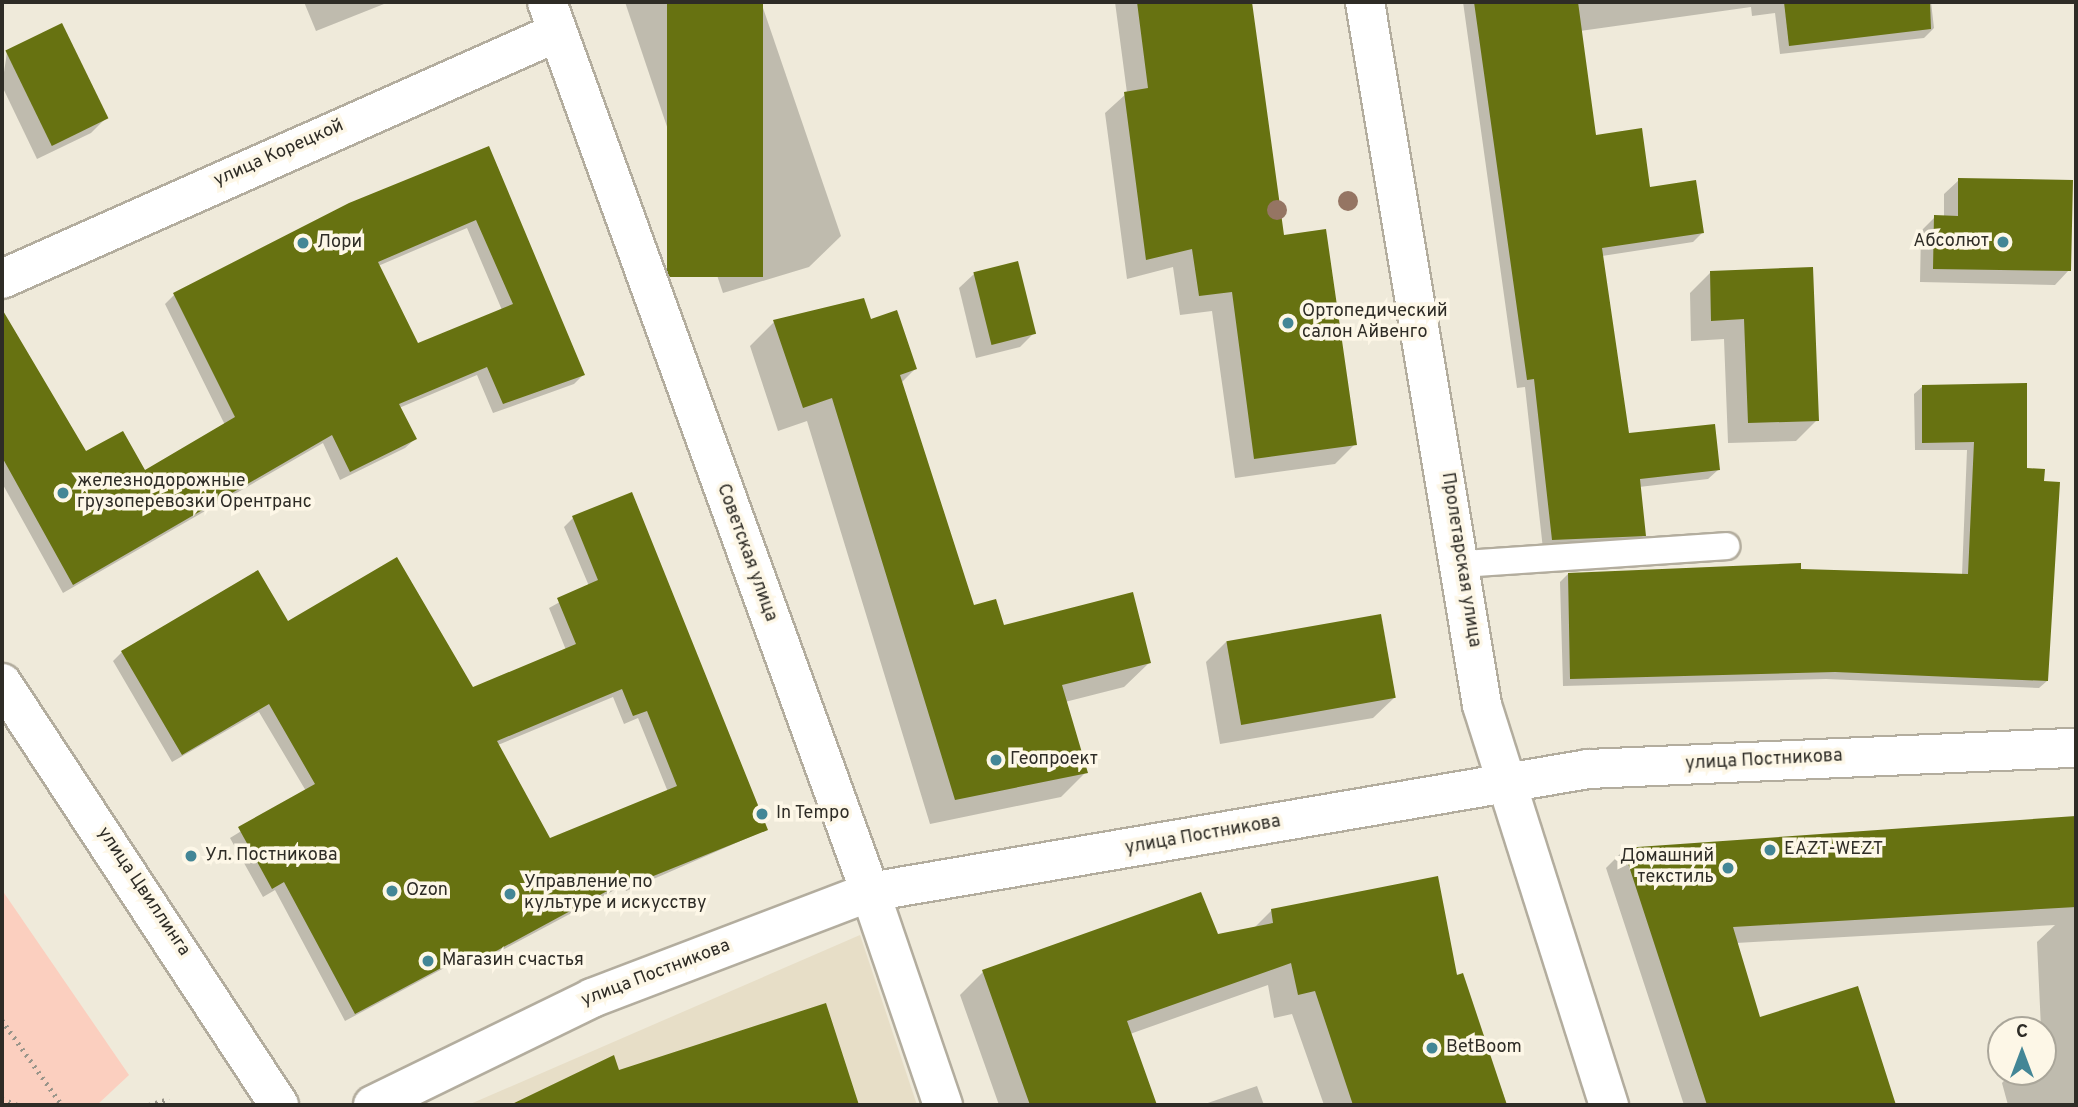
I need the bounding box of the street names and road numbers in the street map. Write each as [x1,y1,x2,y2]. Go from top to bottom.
street label: улица Корецкой [211,116,347,192]
street label: Пролетарская улица [1436,471,1484,649]
street label: Советская улица [711,481,781,625]
street label: улица Постникова [1685,746,1843,776]
street label: улица Постникова [1124,812,1282,860]
street label: улица Цвиллинга [92,823,194,961]
street label: улица Постникова [579,936,733,1012]

